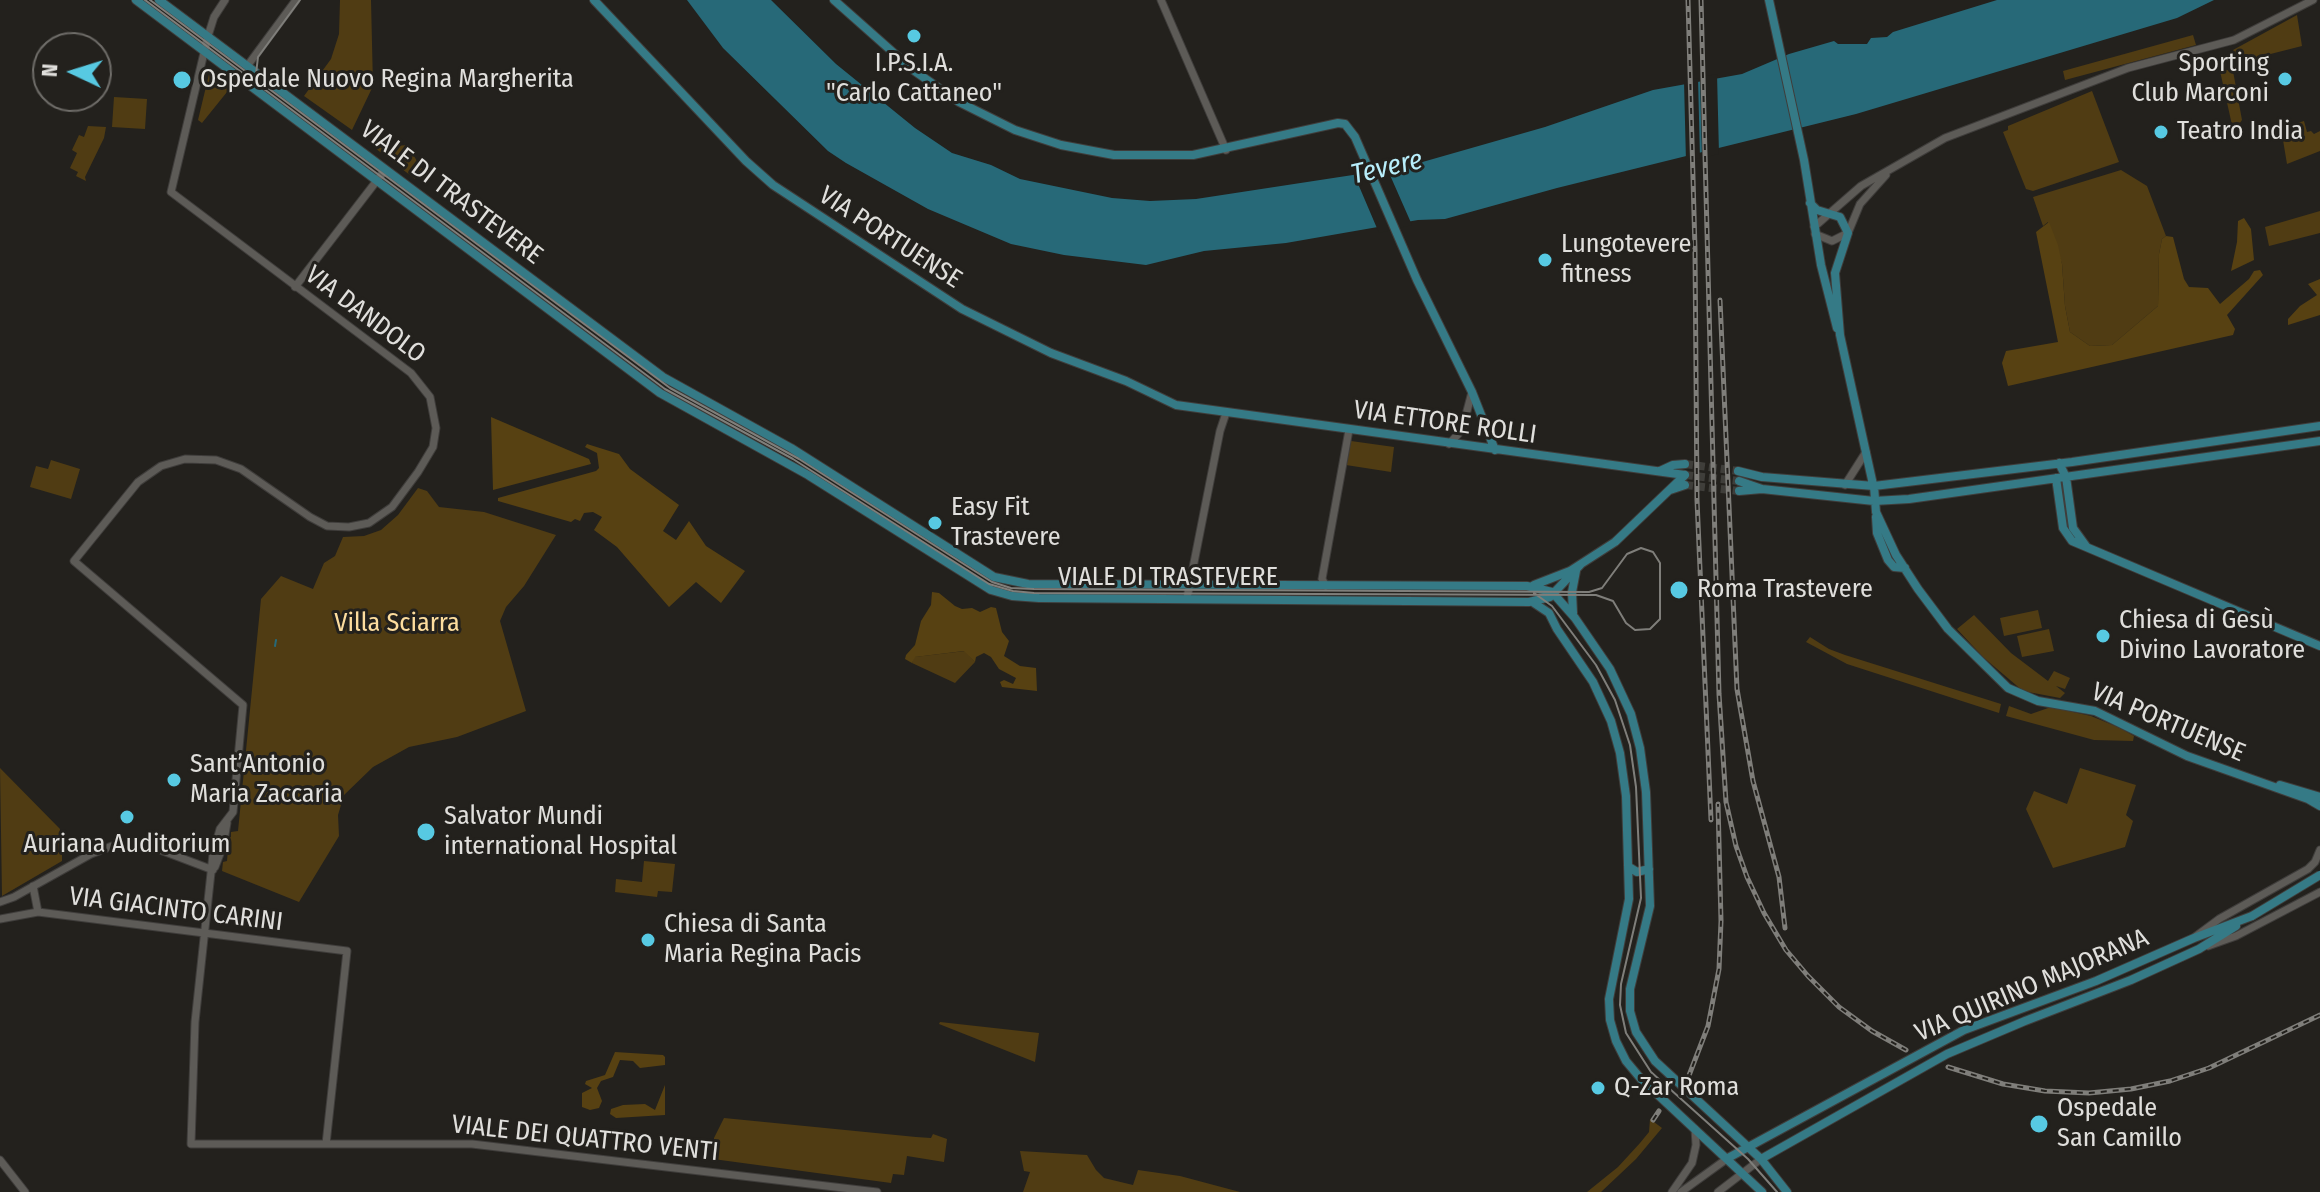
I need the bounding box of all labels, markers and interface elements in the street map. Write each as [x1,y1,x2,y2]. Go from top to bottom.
marker: I.P.S.I.A. "Carlo Cattaneo" [905,27,923,45]
north arrow [32,32,112,112]
place label: I.P.S.I.A. "Carlo Cattaneo" [826,48,1002,110]
place label: Sporting Club Marconi [2132,48,2269,110]
text: N [36,63,63,78]
place label: Ospedale Nuovo Regina Margherita [200,64,574,96]
marker: Ospedale Nuovo Regina Margherita [171,69,193,91]
marker: Sporting Club Marconi [2276,70,2294,88]
street label: VIALE DI TRASTEVERE [354,114,548,272]
place label: Teatro India [2177,116,2303,148]
marker: Teatro India [2152,123,2170,141]
water label: Tevere [1348,143,1426,193]
street label: VIA PORTUENSE [813,180,967,296]
place label: Lungotevere fitness [1561,229,1691,290]
marker: Lungotevere fitness [1536,251,1554,269]
street label: VIA DANDOLO [299,260,431,370]
street label: VIA ETTORE ROLLI [1352,395,1538,451]
place label: Easy Fit Trastevere [951,492,1061,554]
marker: Easy Fit Trastevere [926,514,944,532]
street label: VIALE DI TRASTEVERE [1058,562,1278,594]
place label: Roma Trastevere [1697,574,1873,606]
marker: Roma Trastevere [1668,579,1690,601]
place label: Chiesa di Gesù Divino Lavoratore [2119,605,2305,666]
park label: Villa Sciarra [334,608,460,640]
marker: Chiesa di Gesù Divino Lavoratore [2094,627,2112,645]
street label: VIA PORTUENSE [2087,677,2249,769]
place label: Sant’Antonio Maria Zaccaria [190,749,343,810]
marker: Sant’Antonio Maria Zaccaria [165,771,183,789]
place label: Salvator Mundi international Hospital [444,801,677,862]
marker: Auriana Auditorium [118,808,136,826]
marker: Salvator Mundi international Hospital [415,821,437,843]
place label: Auriana Auditorium [24,829,230,861]
street label: VIA GIACINTO CARINI [68,881,284,939]
place label: Chiesa di Santa Maria Regina Pacis [664,909,861,970]
street label: VIA QUIRINO MAJORANA [1911,923,2153,1049]
marker: Chiesa di Santa Maria Regina Pacis [639,931,657,949]
place label: Q-Zar Roma [1614,1072,1739,1104]
marker: Q-Zar Roma [1589,1079,1607,1097]
place label: Ospedale San Camillo [2057,1093,2182,1154]
street label: VIALE DEI QUATTRO VENTI [450,1109,720,1169]
marker: Ospedale San Camillo [2028,1113,2050,1135]

